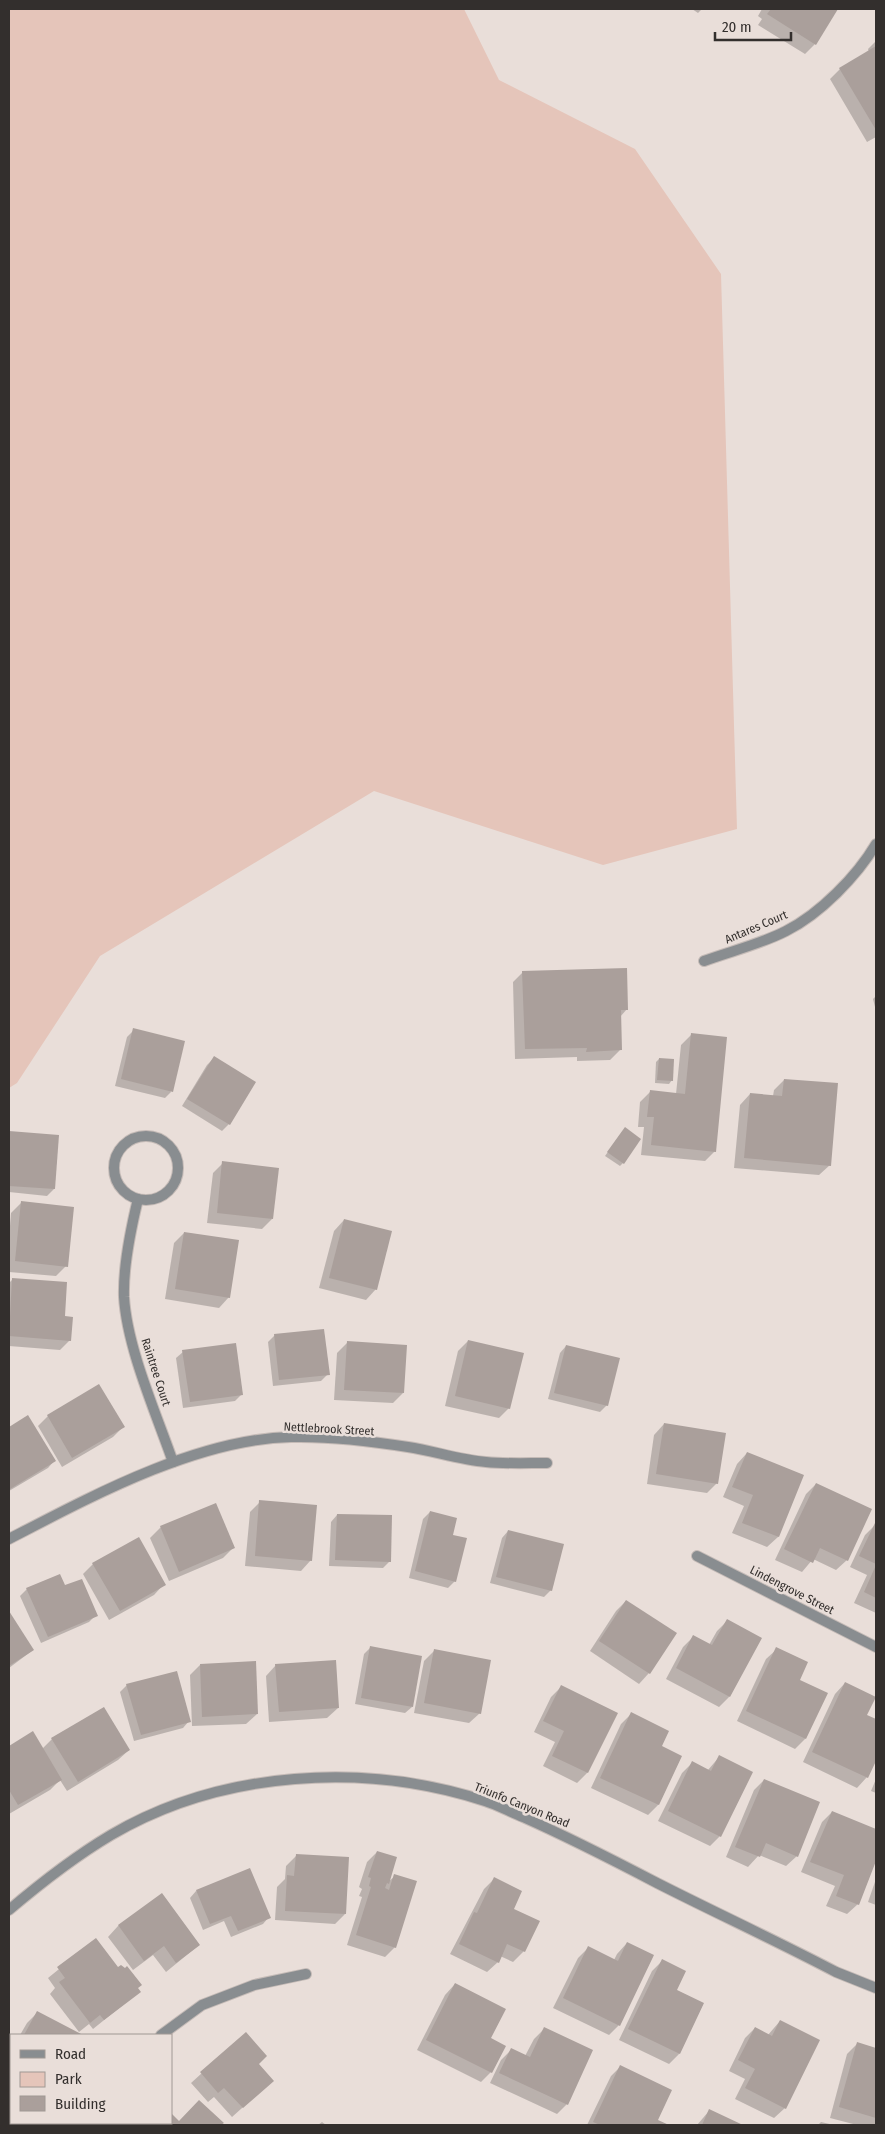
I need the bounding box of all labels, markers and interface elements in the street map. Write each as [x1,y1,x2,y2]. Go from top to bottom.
scale bar [715,10,791,42]
text: 20 m [722,18,752,36]
street label: Antares Court [723,908,789,946]
street label: Raintree Court [138,1336,174,1408]
street label: Nettlebrook Street [283,1420,375,1438]
street label: Lindengrove Street [748,1563,837,1617]
street label: Triunfo Canyon Road [472,1780,572,1830]
legend [10,2034,172,2124]
text: Road [55,2045,86,2063]
text: Park [55,2070,82,2088]
text: Building [55,2095,106,2113]

